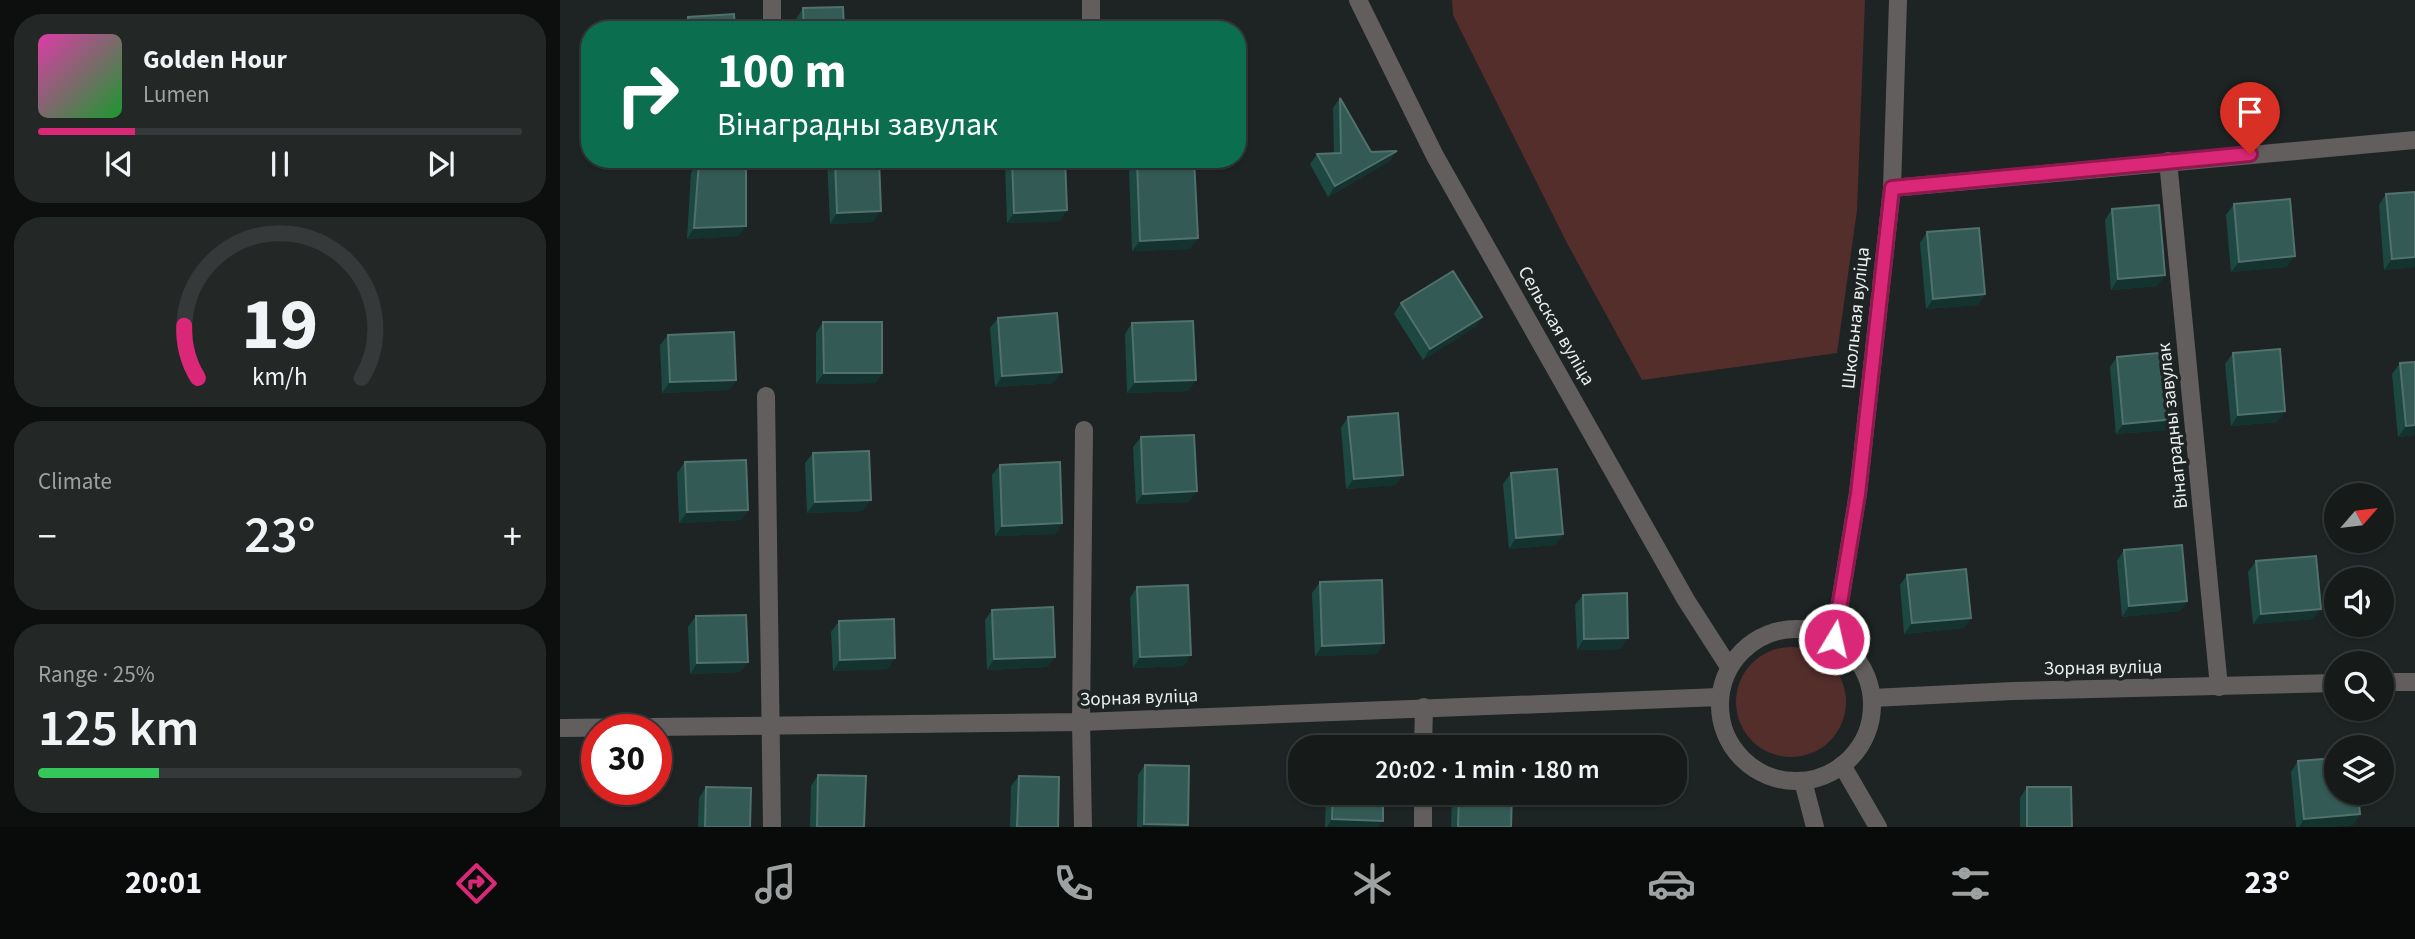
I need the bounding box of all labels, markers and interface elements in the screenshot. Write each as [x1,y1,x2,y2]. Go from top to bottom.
text: 100 m [717,37,846,107]
text: Golden Hour [143,41,287,78]
icon: right [602,49,693,140]
text: Lumen [143,78,210,111]
pin [2220,82,2280,154]
icon: arrive [2231,93,2269,131]
text: Вінаградны завулак [717,102,998,148]
icon: previous [100,145,138,183]
icon: pause [261,145,299,183]
icon: next [422,145,460,183]
street label: Школьная вуліца [1835,246,1877,390]
street label: Сельская вуліца [1511,261,1601,391]
text: 19 [242,273,318,377]
street label: Вінаградны завулак [2151,341,2195,510]
text: km/h [252,359,308,395]
text: Climate [38,465,112,498]
north arrow [2324,483,2394,553]
map controls [2324,483,2394,805]
text: 23° [244,499,316,573]
text: − [38,510,57,564]
text: + [503,510,522,564]
button: sound [2324,567,2394,637]
position arrow [1797,602,1871,676]
button: search [2324,651,2394,721]
street label: Зорная вуліца [2044,653,2162,683]
text: Range · 25% [38,658,155,691]
street label: Зорная вуліца [1079,682,1199,714]
text: 125 km [38,692,199,766]
speed limit sign: 30 [581,714,672,805]
button: layers [2324,735,2394,805]
text: 20:02 · 1 min · 180 m [1375,751,1600,788]
icon: directions [452,859,501,908]
icon: music [751,859,800,908]
icon: phone [1049,859,1098,908]
icon: climate [1348,859,1397,908]
icon: car [1647,859,1696,908]
icon: filters [1946,859,1995,908]
text: 20:01 [125,860,202,906]
text: 23° [2245,860,2290,906]

